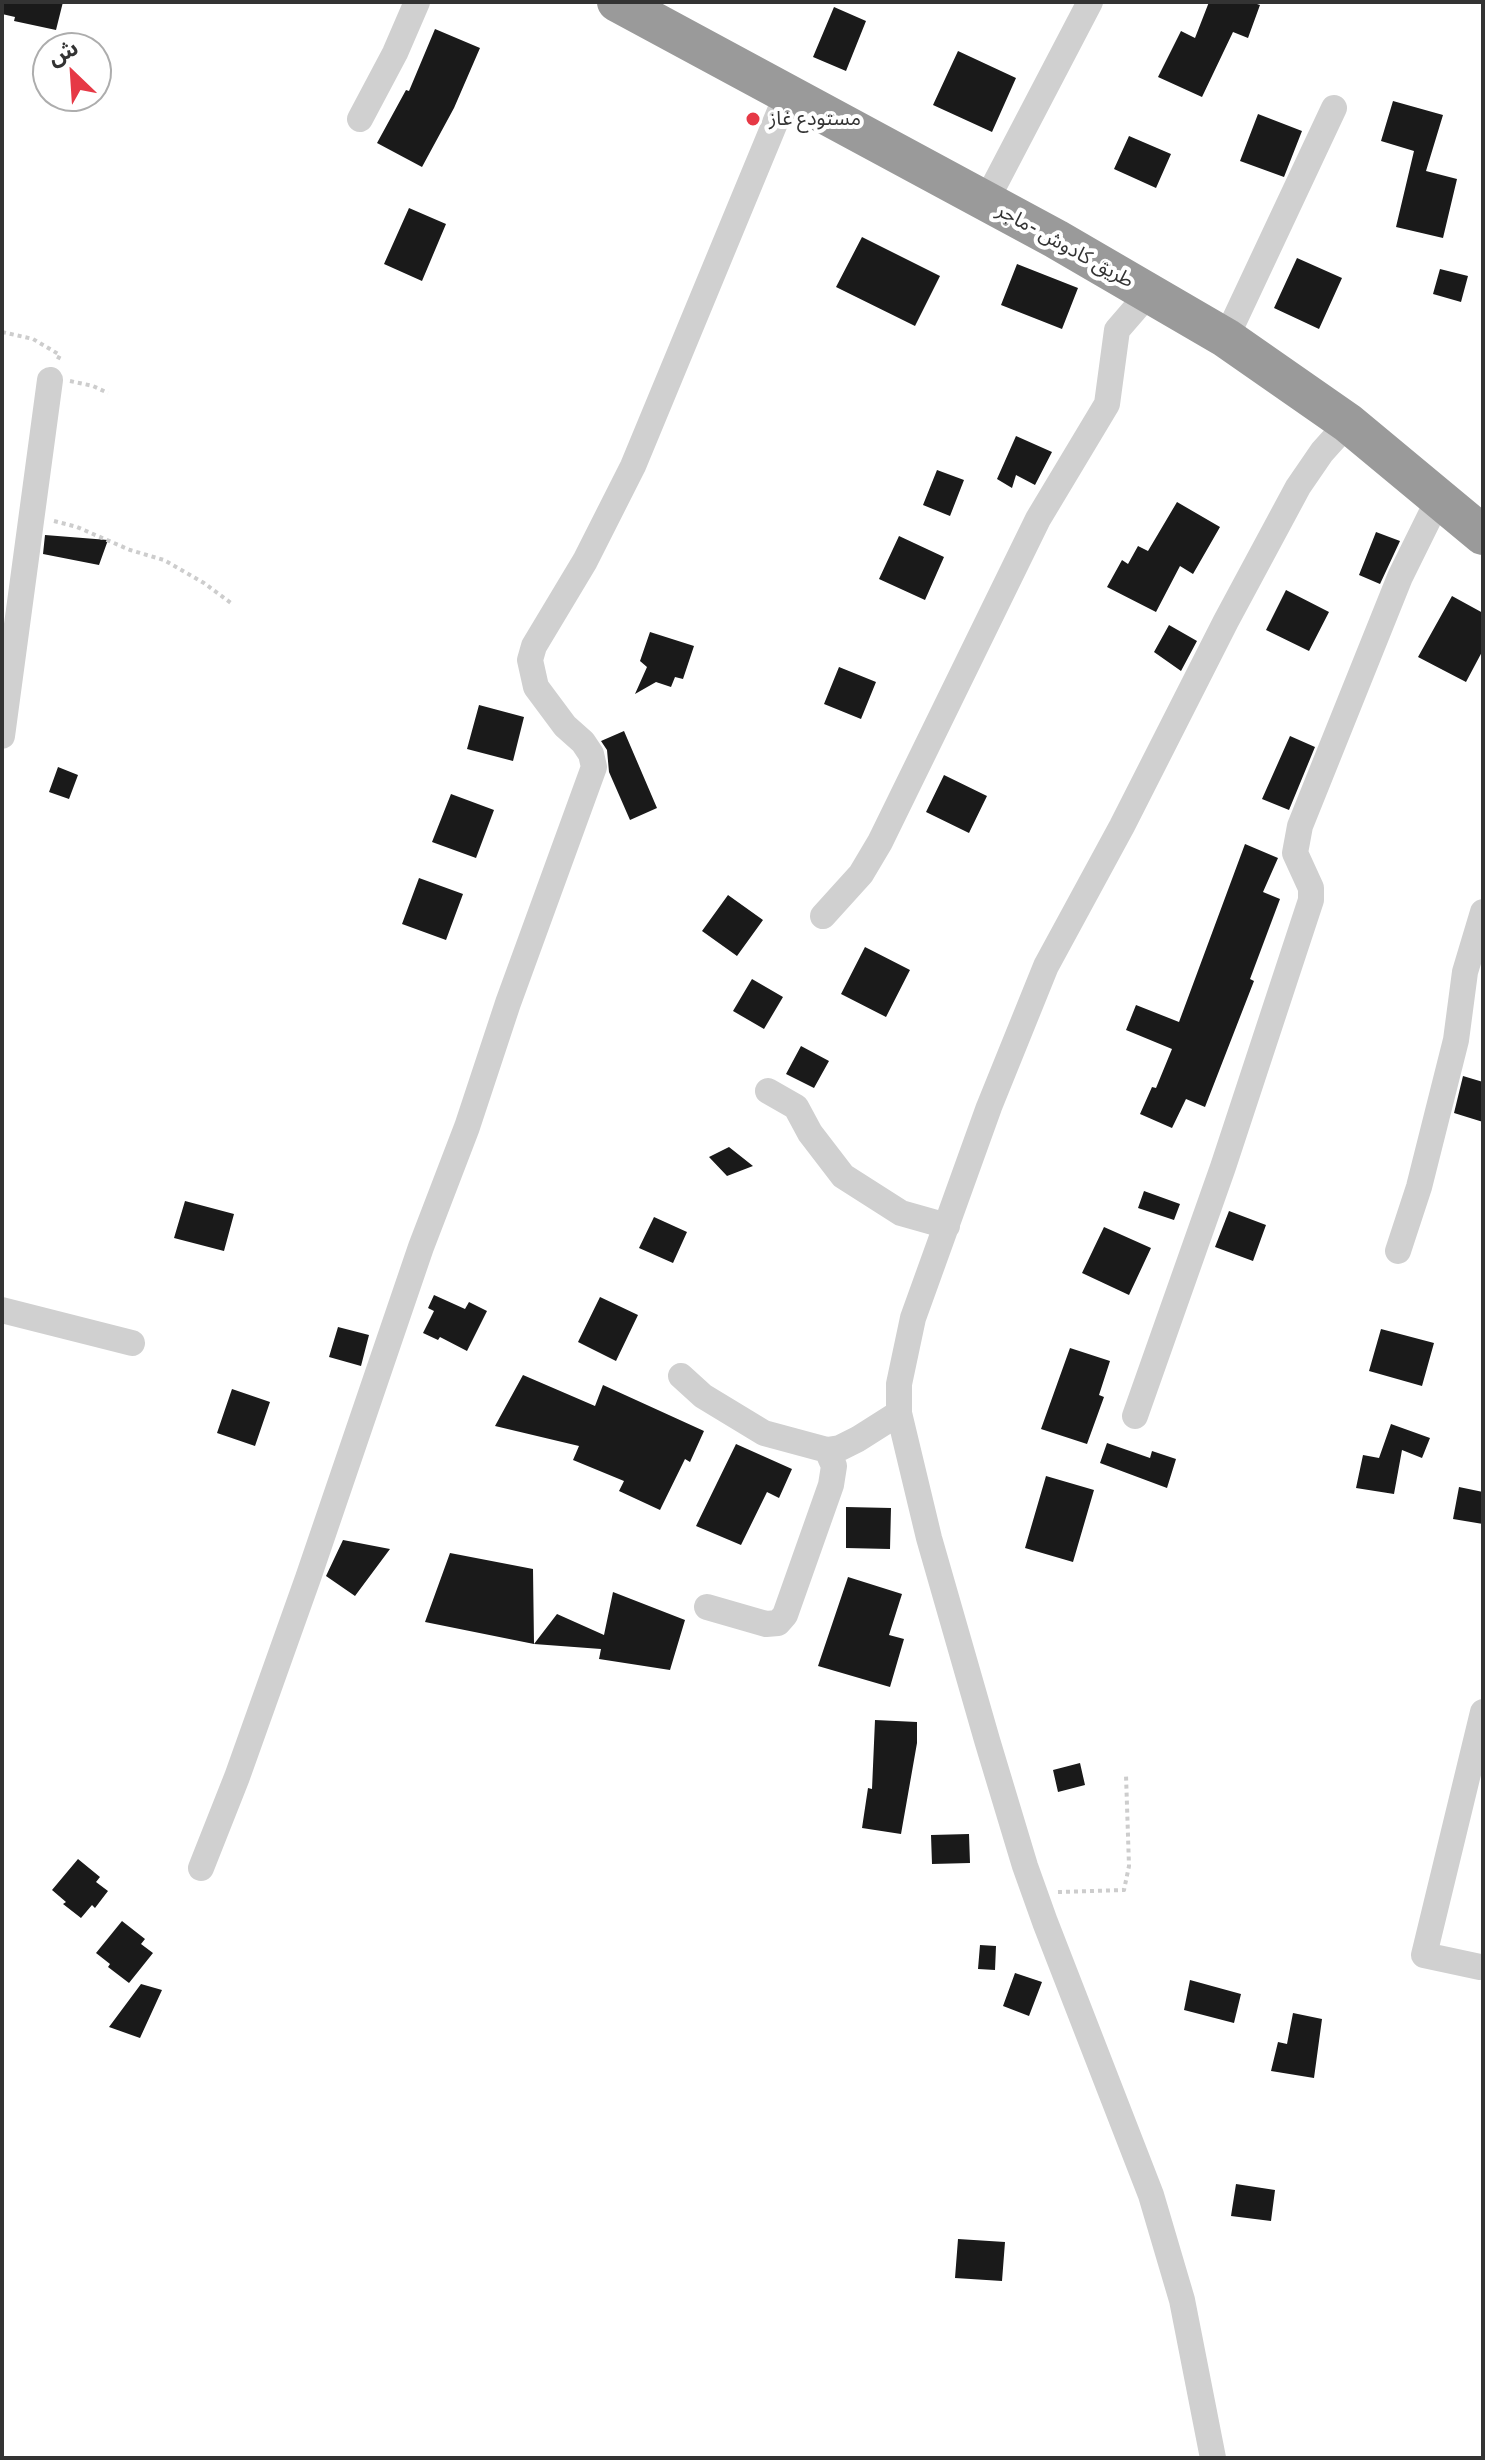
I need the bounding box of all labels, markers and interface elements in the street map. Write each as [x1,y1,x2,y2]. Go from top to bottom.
north arrow [32,32,112,112]
text: ش [43,32,82,71]
place label: مستودع غاز [769,107,861,131]
marker: مستودع غاز [744,110,762,128]
street label: طريق كادوش -ماجر [992,198,1138,294]

